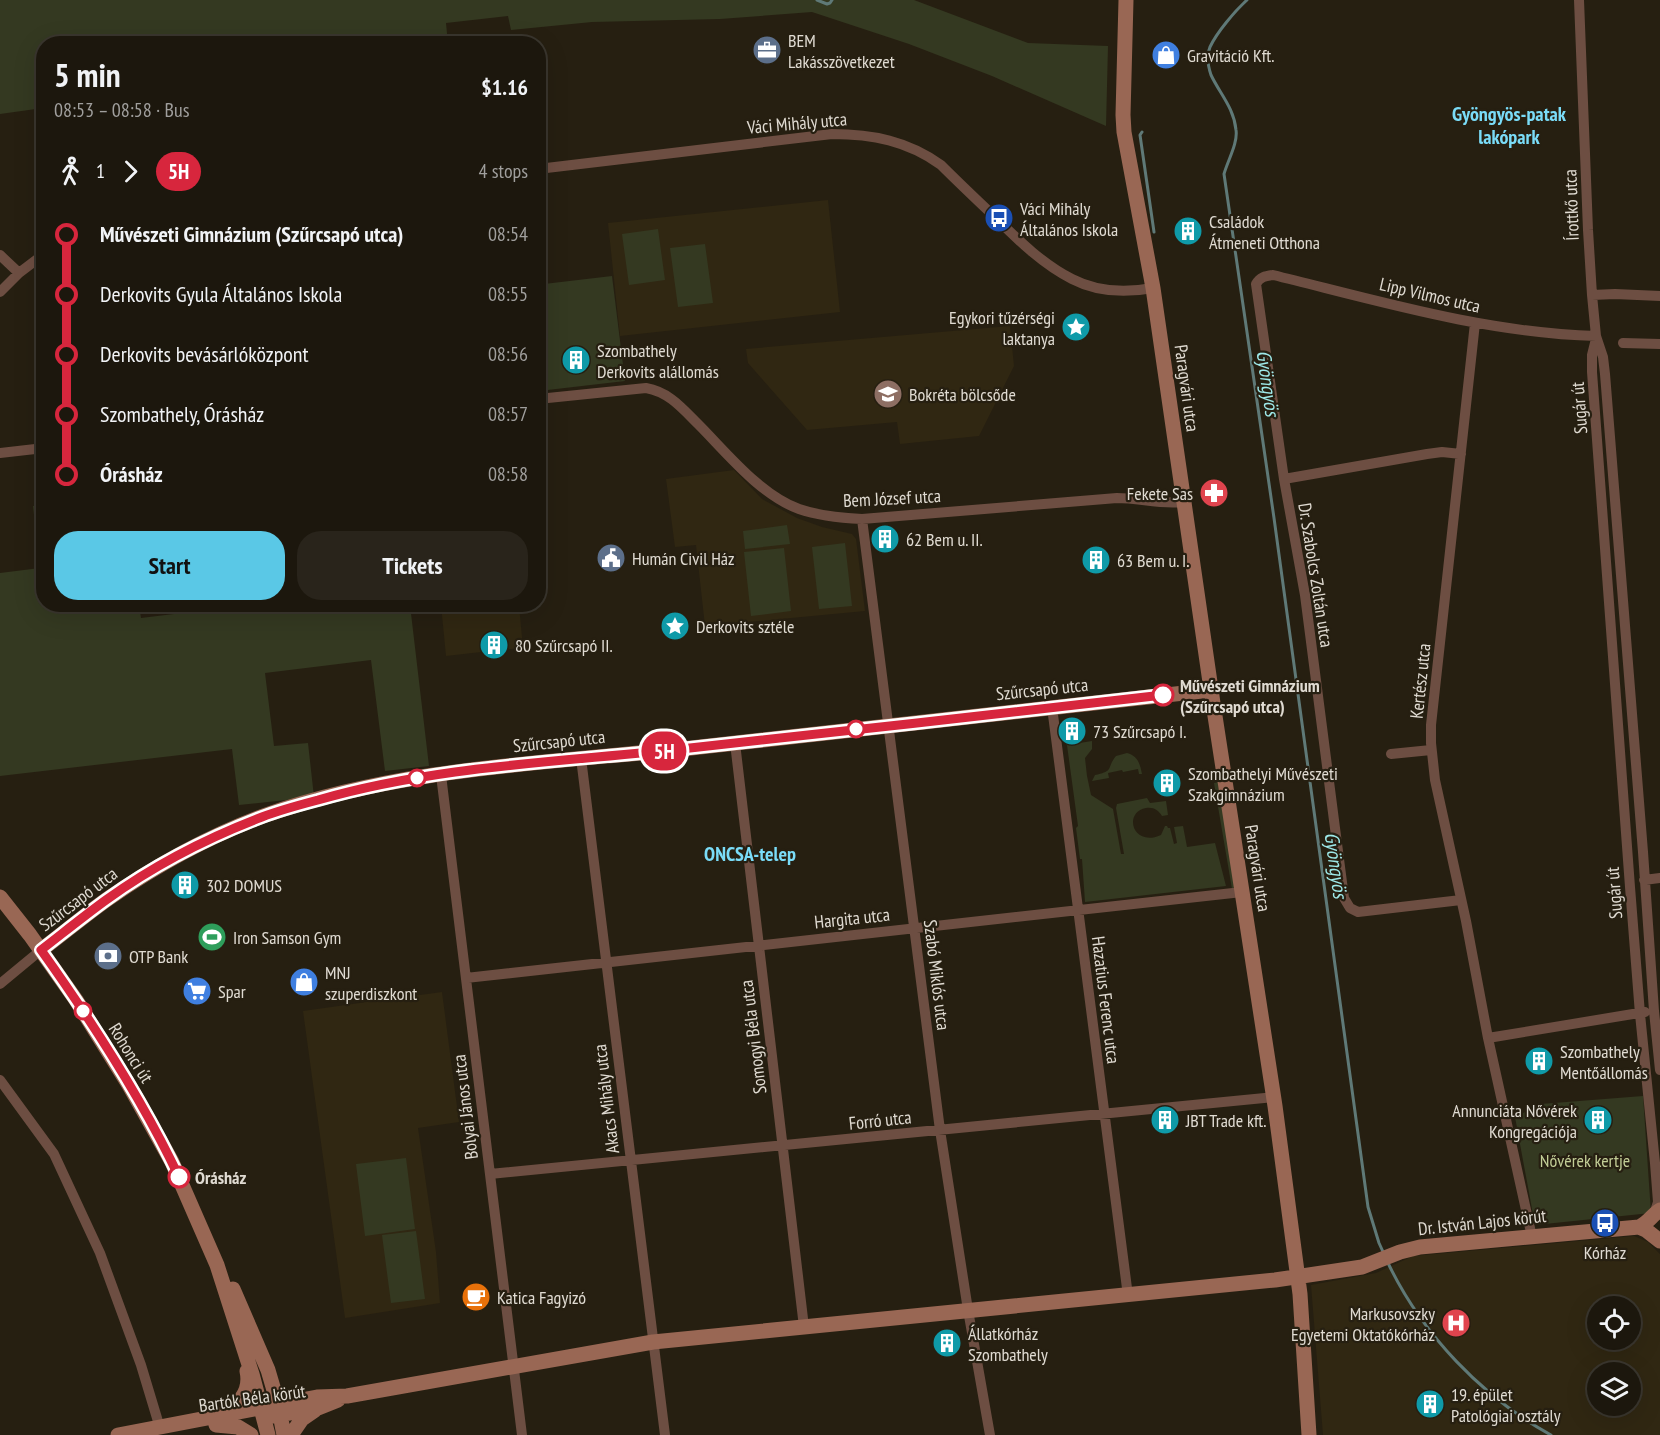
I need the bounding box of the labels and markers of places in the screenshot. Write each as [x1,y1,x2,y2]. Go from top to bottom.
place label: BEM Lakásszövetkezet [788,29,895,73]
office icon: BEM Lakásszövetkezet [751,34,783,66]
shop icon: Gravitáció Kft. [1150,39,1182,71]
place label: Gravitáció Kft. [1187,44,1274,67]
place label: Váci Mihály Általános Iskola [1019,197,1118,241]
bus stop icon: Váci Mihály Általános Iskola [983,202,1015,234]
place label: Családok Átmeneti Otthona [1209,210,1320,254]
building icon: Családok Átmeneti Otthona [1172,215,1204,247]
place label: Egykori tűzérségi laktanya [949,306,1055,350]
place icon: Egykori tűzérségi laktanya [1060,311,1092,343]
place label: Szombathely Derkovits alállomás [597,339,719,383]
building icon: Szombathely Derkovits alállomás [560,344,592,376]
school or university icon: Bokréta bölcsőde [872,378,904,410]
place label: Bokréta bölcsőde [909,383,1016,406]
pharmacy icon: Fekete Sas [1198,477,1230,509]
place label: Fekete Sas [1127,482,1193,505]
building icon: 62 Bem u. II. [869,523,901,555]
place label: 62 Bem u. II. [906,528,983,551]
public building icon: Humán Civil Ház [595,542,627,574]
building icon: 63 Bem u. I. [1080,544,1112,576]
place label: Humán Civil Ház [632,547,734,570]
place label: 63 Bem u. I. [1117,549,1190,572]
place icon: Derkovits sztéle [659,610,691,642]
place label: Derkovits sztéle [696,615,794,638]
building icon: 80 Szűrcsapó II. [478,629,510,661]
place label: 80 Szűrcsapó II. [515,634,613,657]
place label: Művészeti Gimnázium (Szűrcsapó utca) [1180,674,1320,718]
marker: Művészeti Gimnázium (Szűrcsapó utca) [1152,684,1174,706]
building icon: 73 Szűrcsapó I. [1056,715,1088,747]
unlabelled marker [847,720,865,738]
place label: 73 Szűrcsapó I. [1093,720,1186,743]
place label: Szombathelyi Művészeti Szakgimnázium [1188,762,1338,806]
building icon: Szombathelyi Művészeti Szakgimnázium [1151,767,1183,799]
unlabelled marker [408,769,426,787]
building icon: 302 DOMUS [169,869,201,901]
place label: 302 DOMUS [206,874,282,897]
sports icon: Iron Samson Gym [196,921,228,953]
place label: Iron Samson Gym [233,926,341,949]
bank icon: OTP Bank [92,940,124,972]
place label: OTP Bank [129,945,188,968]
place label: MNJ szuperdiszkont [325,961,417,1005]
shop icon: MNJ szuperdiszkont [288,966,320,998]
supermarket icon: Spar [181,975,213,1007]
place label: Spar [218,980,246,1003]
unlabelled marker [74,1002,92,1020]
place label: Szombathely Mentőállomás [1560,1040,1648,1084]
building icon: Szombathely Mentőállomás [1523,1045,1555,1077]
place label: Annunciáta Nővérek Kongregációja [1452,1099,1577,1143]
building icon: JBT Trade kft. [1149,1104,1181,1136]
building icon: Annunciáta Nővérek Kongregációja [1582,1104,1614,1136]
place label: JBT Trade kft. [1185,1109,1266,1132]
marker: Órásház [168,1166,190,1188]
place label: Órásház [195,1166,246,1189]
bus stop icon: Kórház [1589,1207,1621,1239]
place label: Kórház [1584,1241,1626,1264]
cafe icon: Katica Fagyizó [460,1281,492,1313]
place label: Katica Fagyizó [497,1286,586,1309]
place label: Markusovszky Egyetemi Oktatókórház [1291,1302,1435,1346]
hospital icon: Markusovszky Egyetemi Oktatókórház [1440,1307,1472,1339]
place label: Állatkórház Szombathely [968,1322,1048,1366]
building icon: Állatkórház Szombathely [931,1327,963,1359]
place label: 19. épület Patológiai osztály [1451,1383,1561,1427]
building icon: 19. épület Patológiai osztály [1414,1388,1446,1420]

